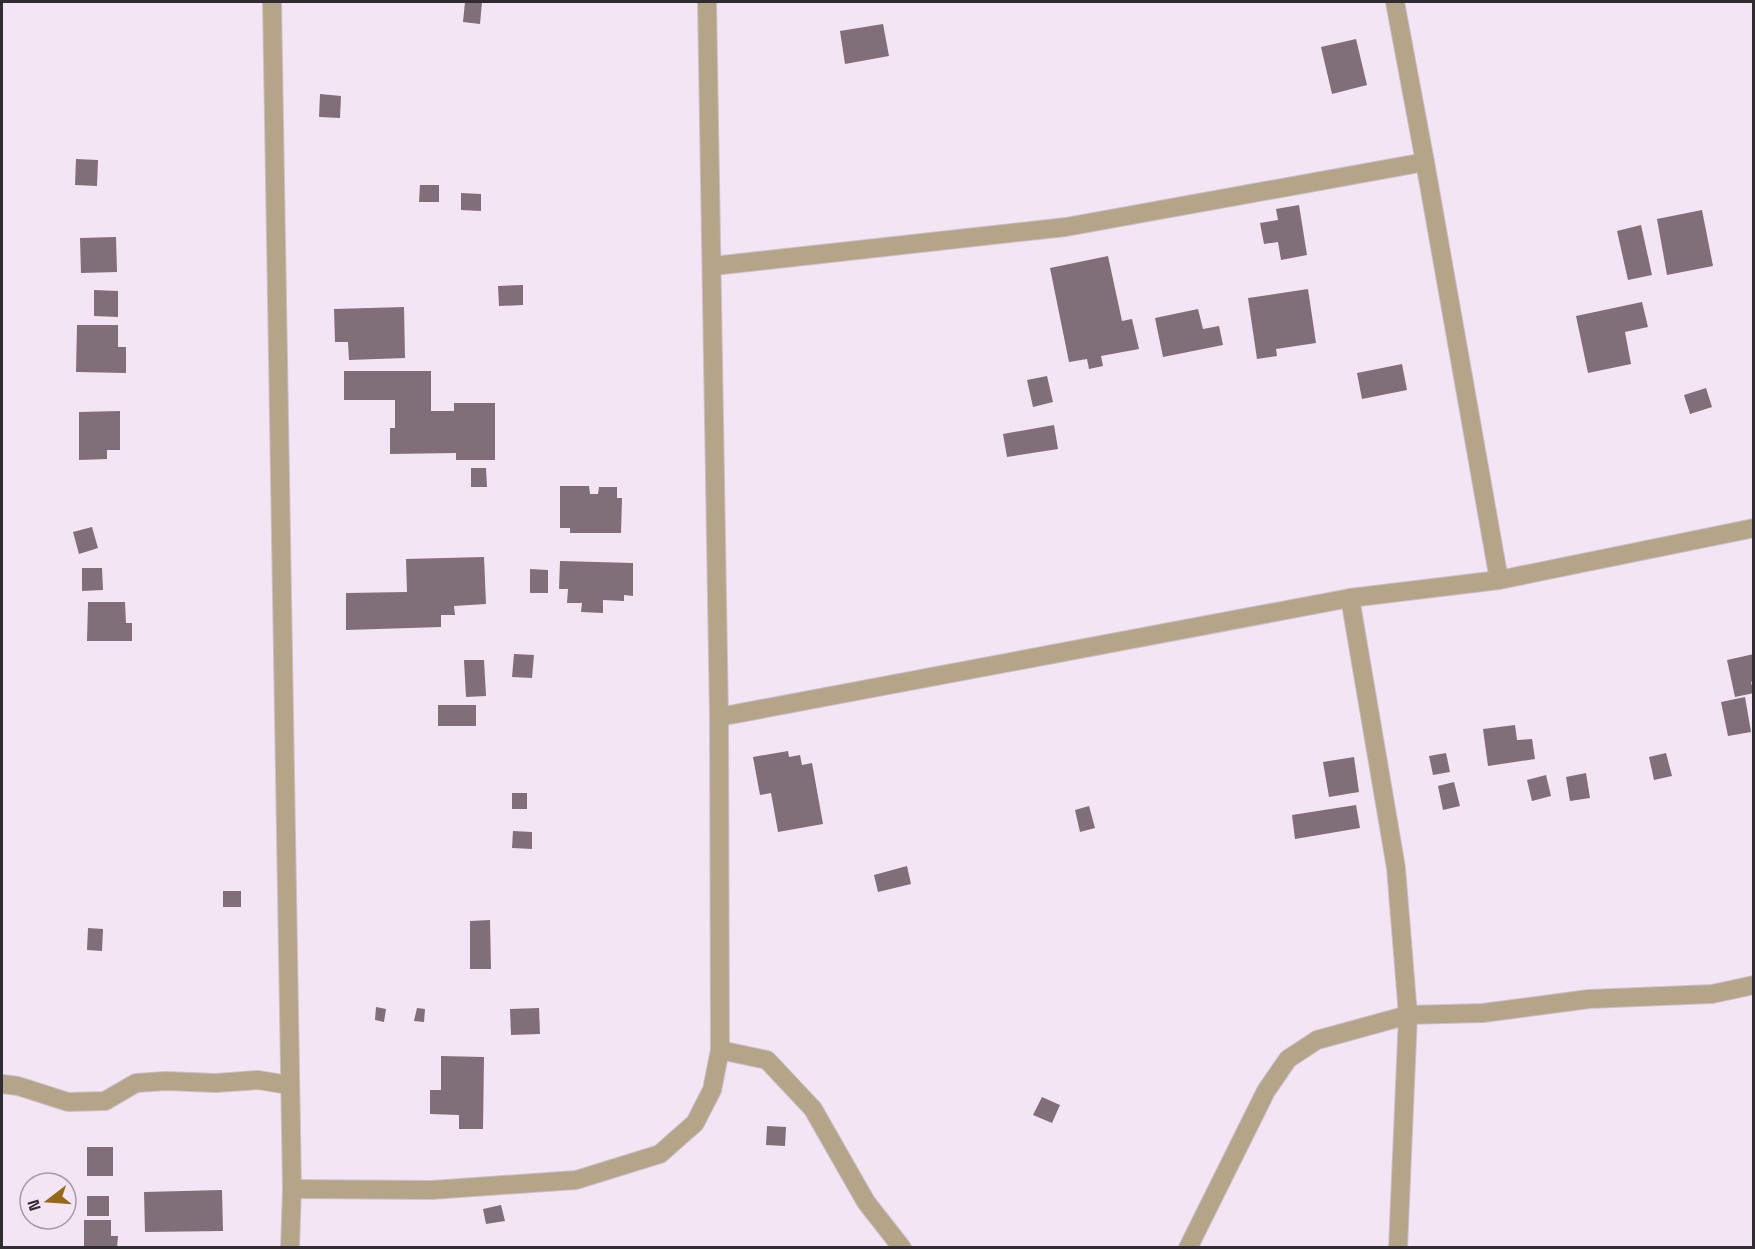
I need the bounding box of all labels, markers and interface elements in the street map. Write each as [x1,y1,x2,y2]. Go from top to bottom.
north arrow [18,1171,78,1231]
text: N [23,1197,46,1213]

